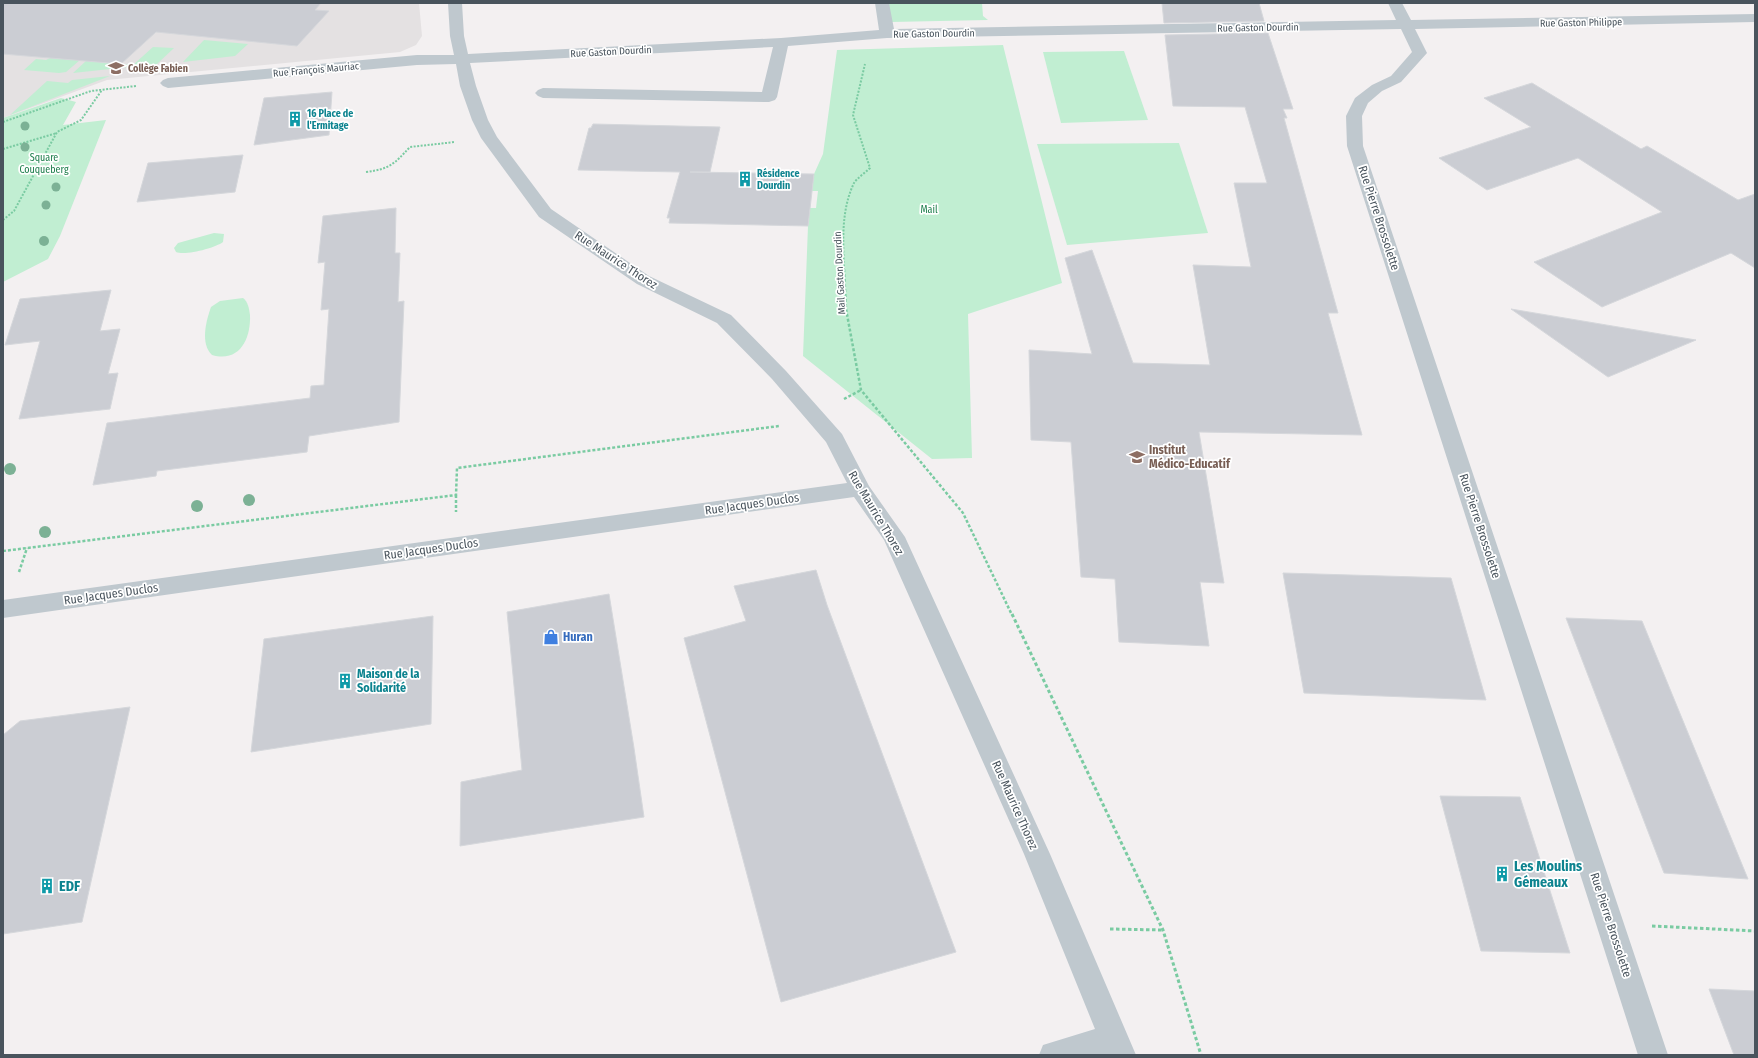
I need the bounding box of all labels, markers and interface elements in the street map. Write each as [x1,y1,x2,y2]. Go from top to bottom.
street label: Rue Gaston Philippe [1540,16,1622,30]
street label: Rue Gaston Dourdin [1217,21,1299,35]
street label: Rue Gaston Dourdin [893,27,975,41]
street label: Rue Gaston Dourdin [570,44,652,60]
school or university icon: Collège Fabien [107,59,125,77]
street label: Rue François Mauriac [273,60,360,80]
place label: Collège Fabien [128,62,188,75]
place label: 16 Place de l'Ermitage [307,108,353,132]
building icon: 16 Place de l'Ermitage [286,110,304,128]
park label: Square Couqueberg [19,152,69,176]
street label: Rue Pierre Brossolette [1355,164,1403,272]
place label: Résidence Dourdin [757,167,800,192]
building icon: Résidence Dourdin [736,170,754,188]
park label: Mail [920,204,938,216]
street label: Rue Maurice Thorez [572,228,660,292]
street label: Mail Gaston Dourdin [832,231,848,315]
place label: Institut Médico-Educatif [1149,443,1231,471]
school or university icon: Institut Médico-Educatif [1128,448,1146,466]
street label: Rue Maurice Thorez [845,468,907,558]
street label: Rue Pierre Brossolette [1456,472,1504,580]
street label: Rue Jacques Duclos [704,490,800,518]
street label: Rue Jacques Duclos [383,535,479,563]
street label: Rue Jacques Duclos [63,580,159,608]
shop icon: Huran [542,628,560,646]
place label: Huran [563,630,593,644]
place label: Maison de la Solidarité [357,667,419,695]
building icon: Maison de la Solidarité [336,672,354,690]
street label: Rue Maurice Thorez [989,758,1041,852]
place label: Les Moulins Gémeaux [1514,858,1582,891]
building icon: Les Moulins Gémeaux [1493,865,1511,883]
street label: Rue Pierre Brossolette [1587,871,1635,979]
building icon: EDF [38,877,56,895]
place label: EDF [59,878,81,895]

